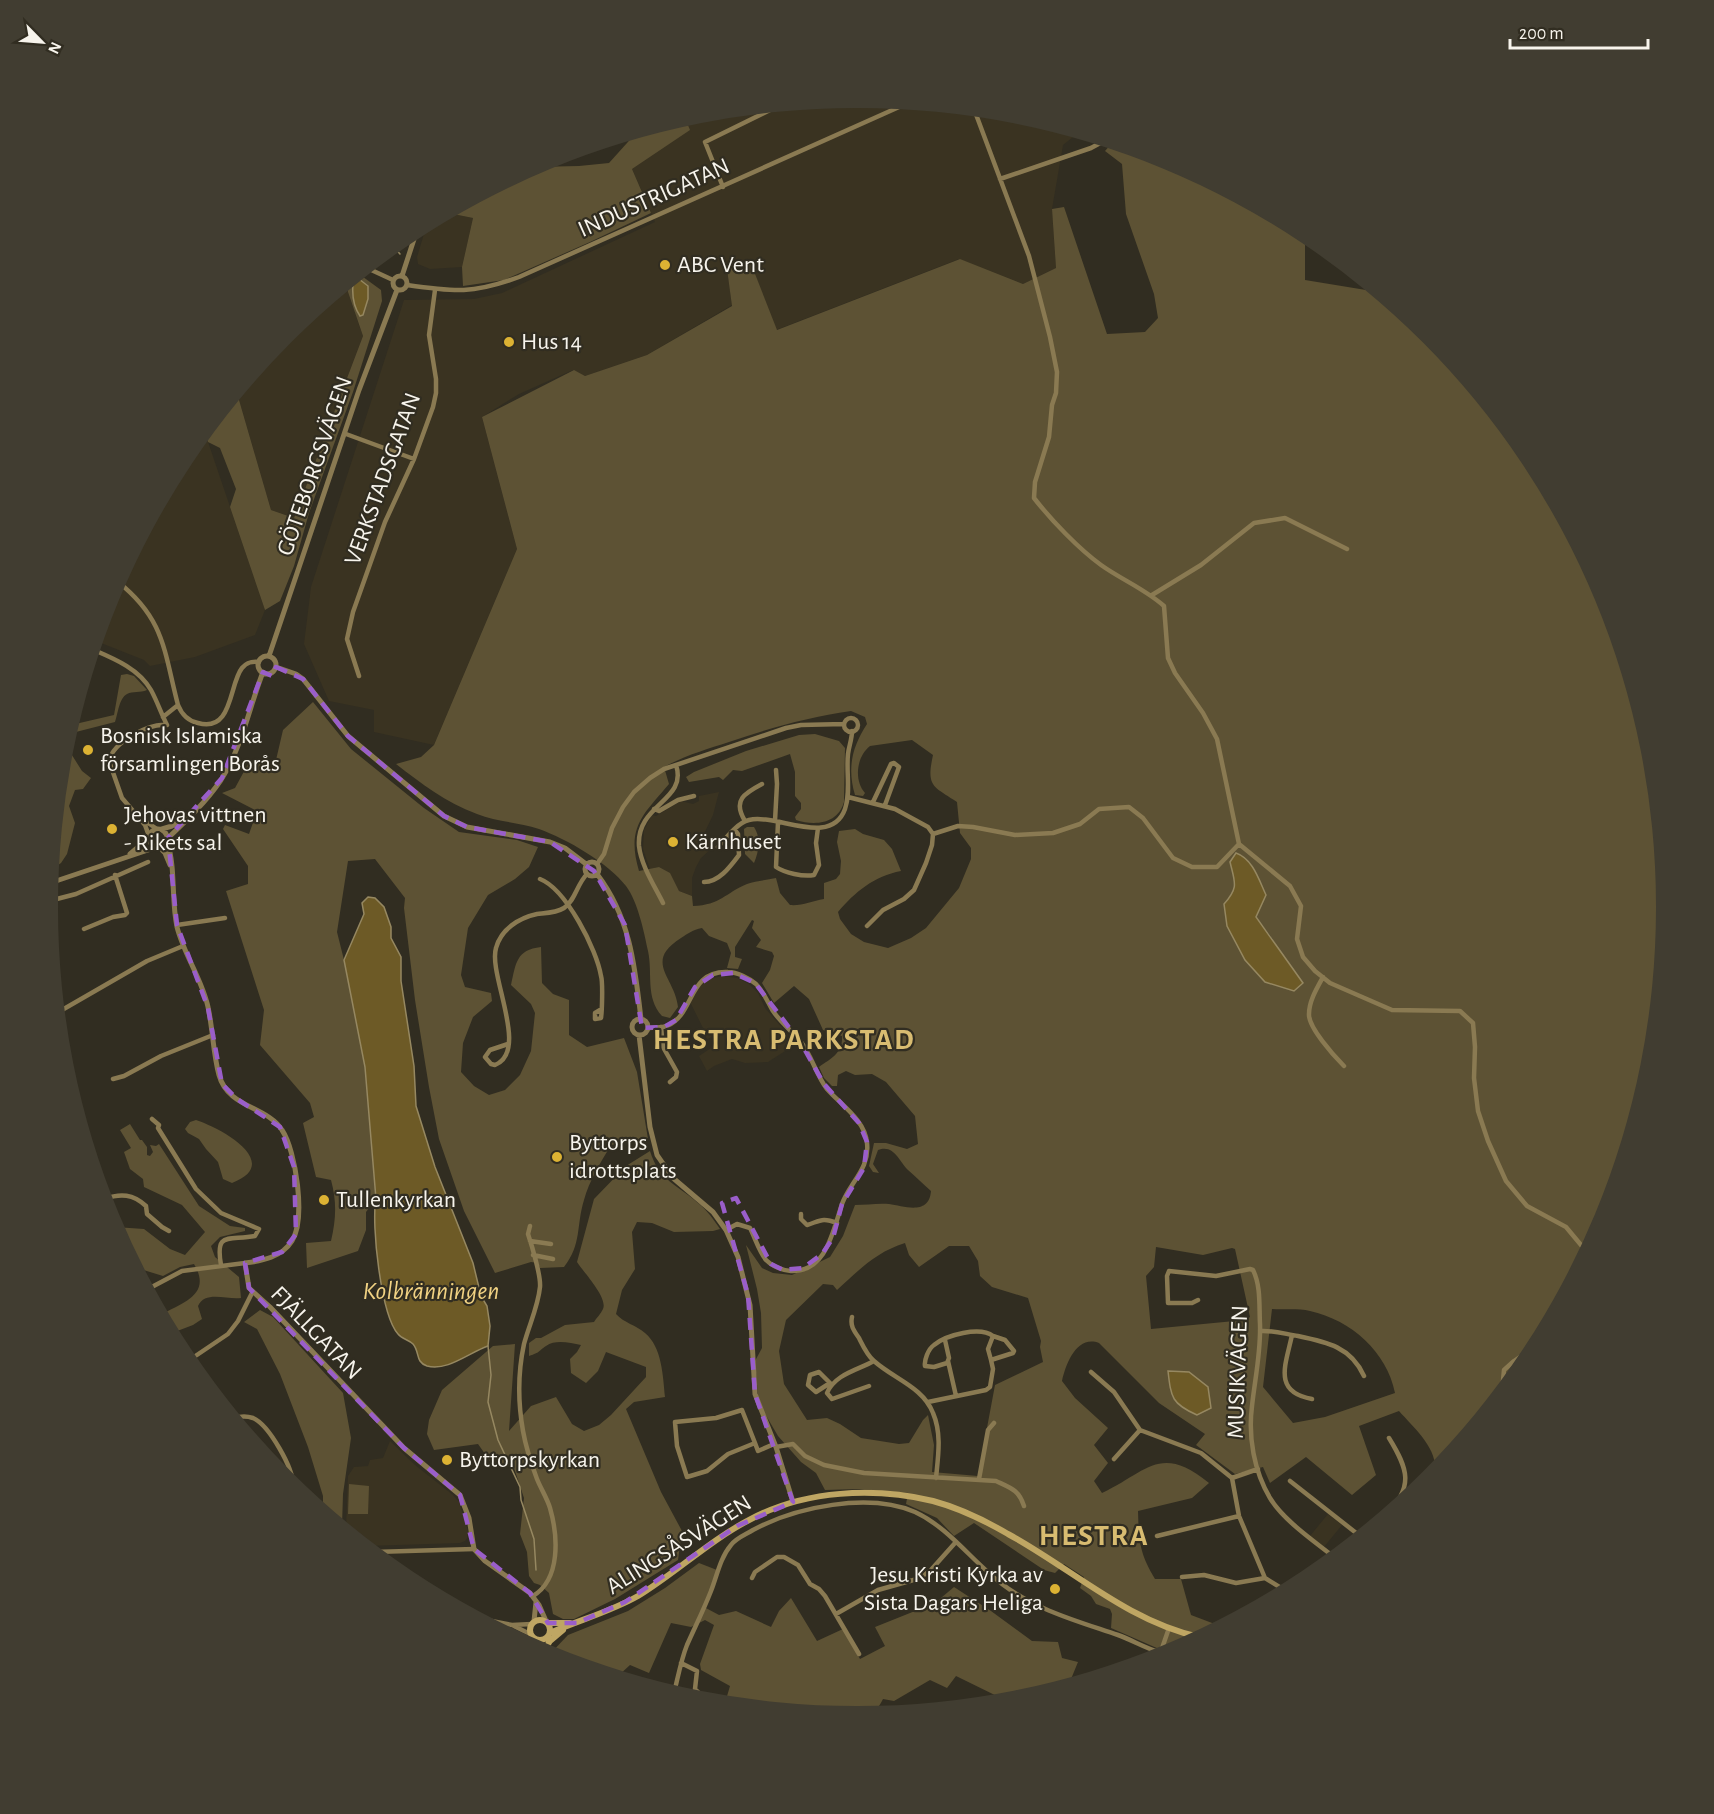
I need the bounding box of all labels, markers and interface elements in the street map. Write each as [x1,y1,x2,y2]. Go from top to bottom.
north arrow [12,12,72,72]
scale bar [1510,12,1648,50]
text: 200 m [1519,25,1564,43]
text: N [45,39,64,56]
street label: INDUSTRIGATAN [575,154,733,242]
place label: ABC Vent [677,253,764,277]
marker: ABC Vent [658,258,672,272]
place label: Hus 14 [521,330,582,354]
marker: Hus 14 [502,335,516,349]
street label: GÖTEBORGSVÄGEN [272,373,357,559]
street label: VERKSTADSGATAN [341,390,425,568]
place label: Bosnisk Islamiska församlingen Borås [100,724,280,776]
marker: Bosnisk Islamiska församlingen Borås [81,743,95,757]
place label: Jehovas vittnen - Rikets sal [124,803,267,855]
marker: Jehovas vittnen - Rikets sal [105,822,119,836]
place label: Kärnhuset [685,830,782,854]
marker: Kärnhuset [666,835,680,849]
district label: HESTRA PARKSTAD [653,1025,915,1055]
place label: Byttorps idrottsplats [569,1131,677,1183]
marker: Byttorps idrottsplats [550,1150,564,1164]
place label: Tullenkyrkan [336,1188,456,1212]
marker: Tullenkyrkan [317,1193,331,1207]
water label: Kolbränningen [363,1278,499,1304]
street label: FJÄLLGATAN [266,1281,367,1384]
street label: MUSIKVÄGEN [1223,1305,1252,1439]
place label: Byttorpskyrkan [459,1448,600,1472]
marker: Byttorpskyrkan [440,1453,454,1467]
street label: ALINGSÅSVÄGEN [601,1489,756,1599]
district label: HESTRA [1039,1521,1149,1551]
place label: Jesu Kristi Kyrka av Sista Dagars Heliga [864,1563,1043,1615]
marker: Jesu Kristi Kyrka av Sista Dagars Heliga [1048,1582,1062,1596]

